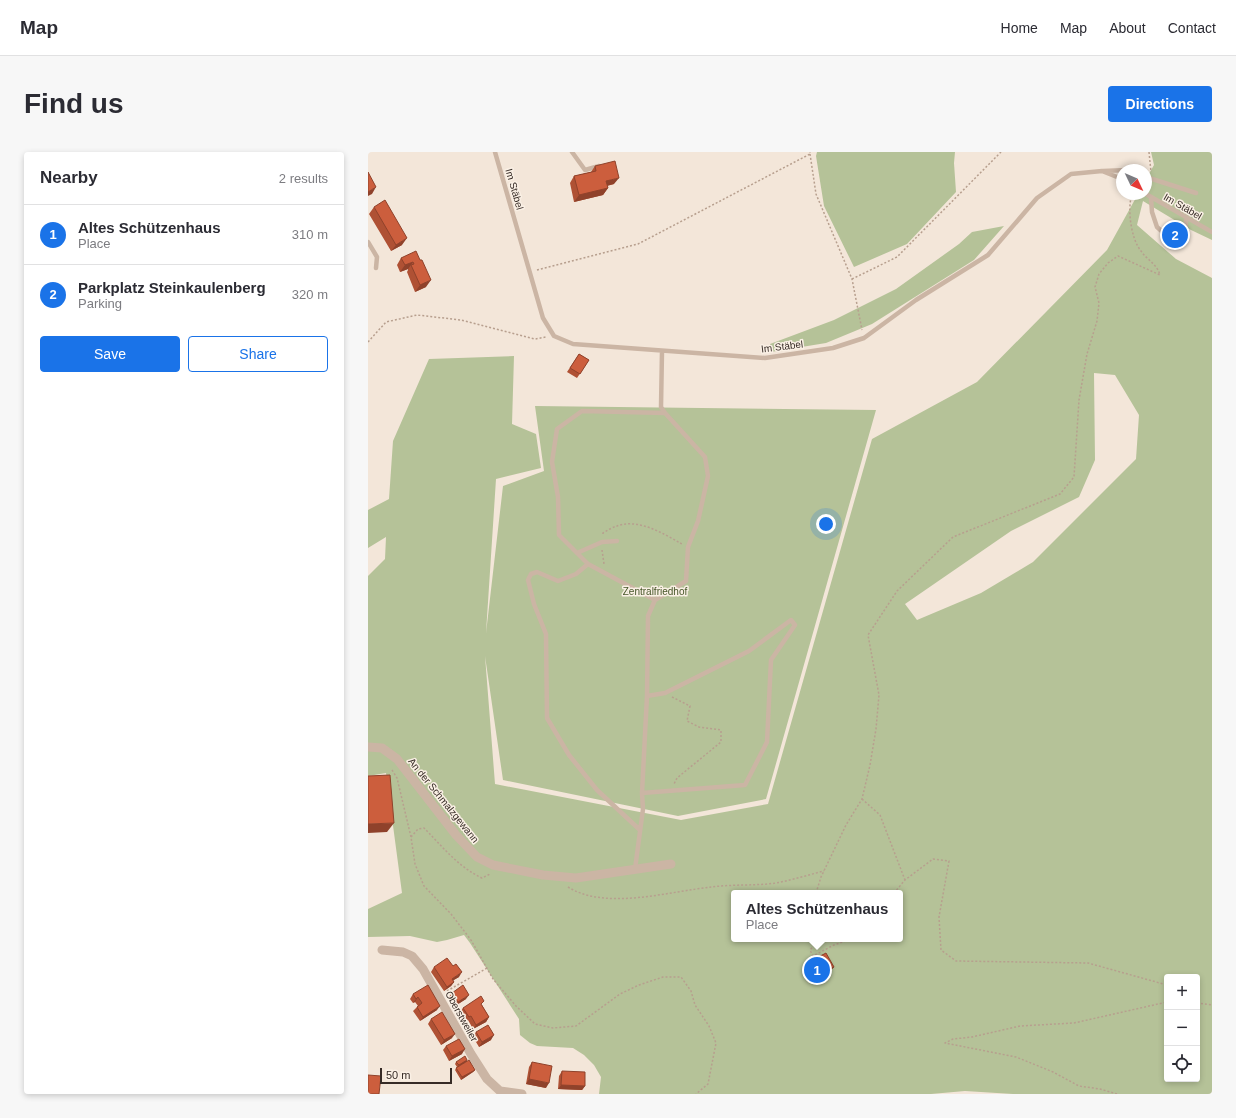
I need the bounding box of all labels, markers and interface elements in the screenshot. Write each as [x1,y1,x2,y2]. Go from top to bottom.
text: Map [20,17,58,38]
text: Home [1001,20,1038,36]
text: Map [1060,20,1087,36]
text: About [1109,20,1146,36]
text: Contact [1168,20,1216,36]
button: Directions [1108,86,1212,122]
text: Find us [24,88,124,119]
north arrow [1116,164,1152,200]
street label: Im Stäbel [503,167,526,211]
text: Nearby [40,168,98,187]
text: 2 results [279,171,328,186]
street label: Im Stäbel [1162,191,1204,222]
text: Altes Schützenhaus [78,219,221,236]
pin: 2 [1162,220,1188,250]
text: 1 [49,227,57,242]
text: 310 m [292,227,328,242]
text: Place [78,236,111,251]
text: Parkplatz Steinkaulenberg [78,279,266,296]
text: 2 [49,287,57,302]
text: 320 m [292,287,328,302]
text: Parking [78,296,122,311]
button: Save [40,336,180,372]
button: Share [188,336,328,372]
street label: Im Stäbel [760,338,804,355]
your location [816,514,836,534]
park label: Zentralfriedhof [623,586,687,597]
street label: An der Schmalzgewann [406,756,481,845]
popup [731,890,903,942]
text: Altes Schützenhaus [746,900,888,917]
text: Place [746,917,778,932]
pin: 1 [804,955,830,985]
map controls [1164,974,1200,1082]
button: + [1164,974,1200,1010]
street label: Oberstweiler [443,989,480,1044]
button: − [1164,1010,1200,1046]
button: locate [1164,1046,1200,1082]
scale bar [380,1066,452,1085]
text: 50 m [386,1069,410,1081]

